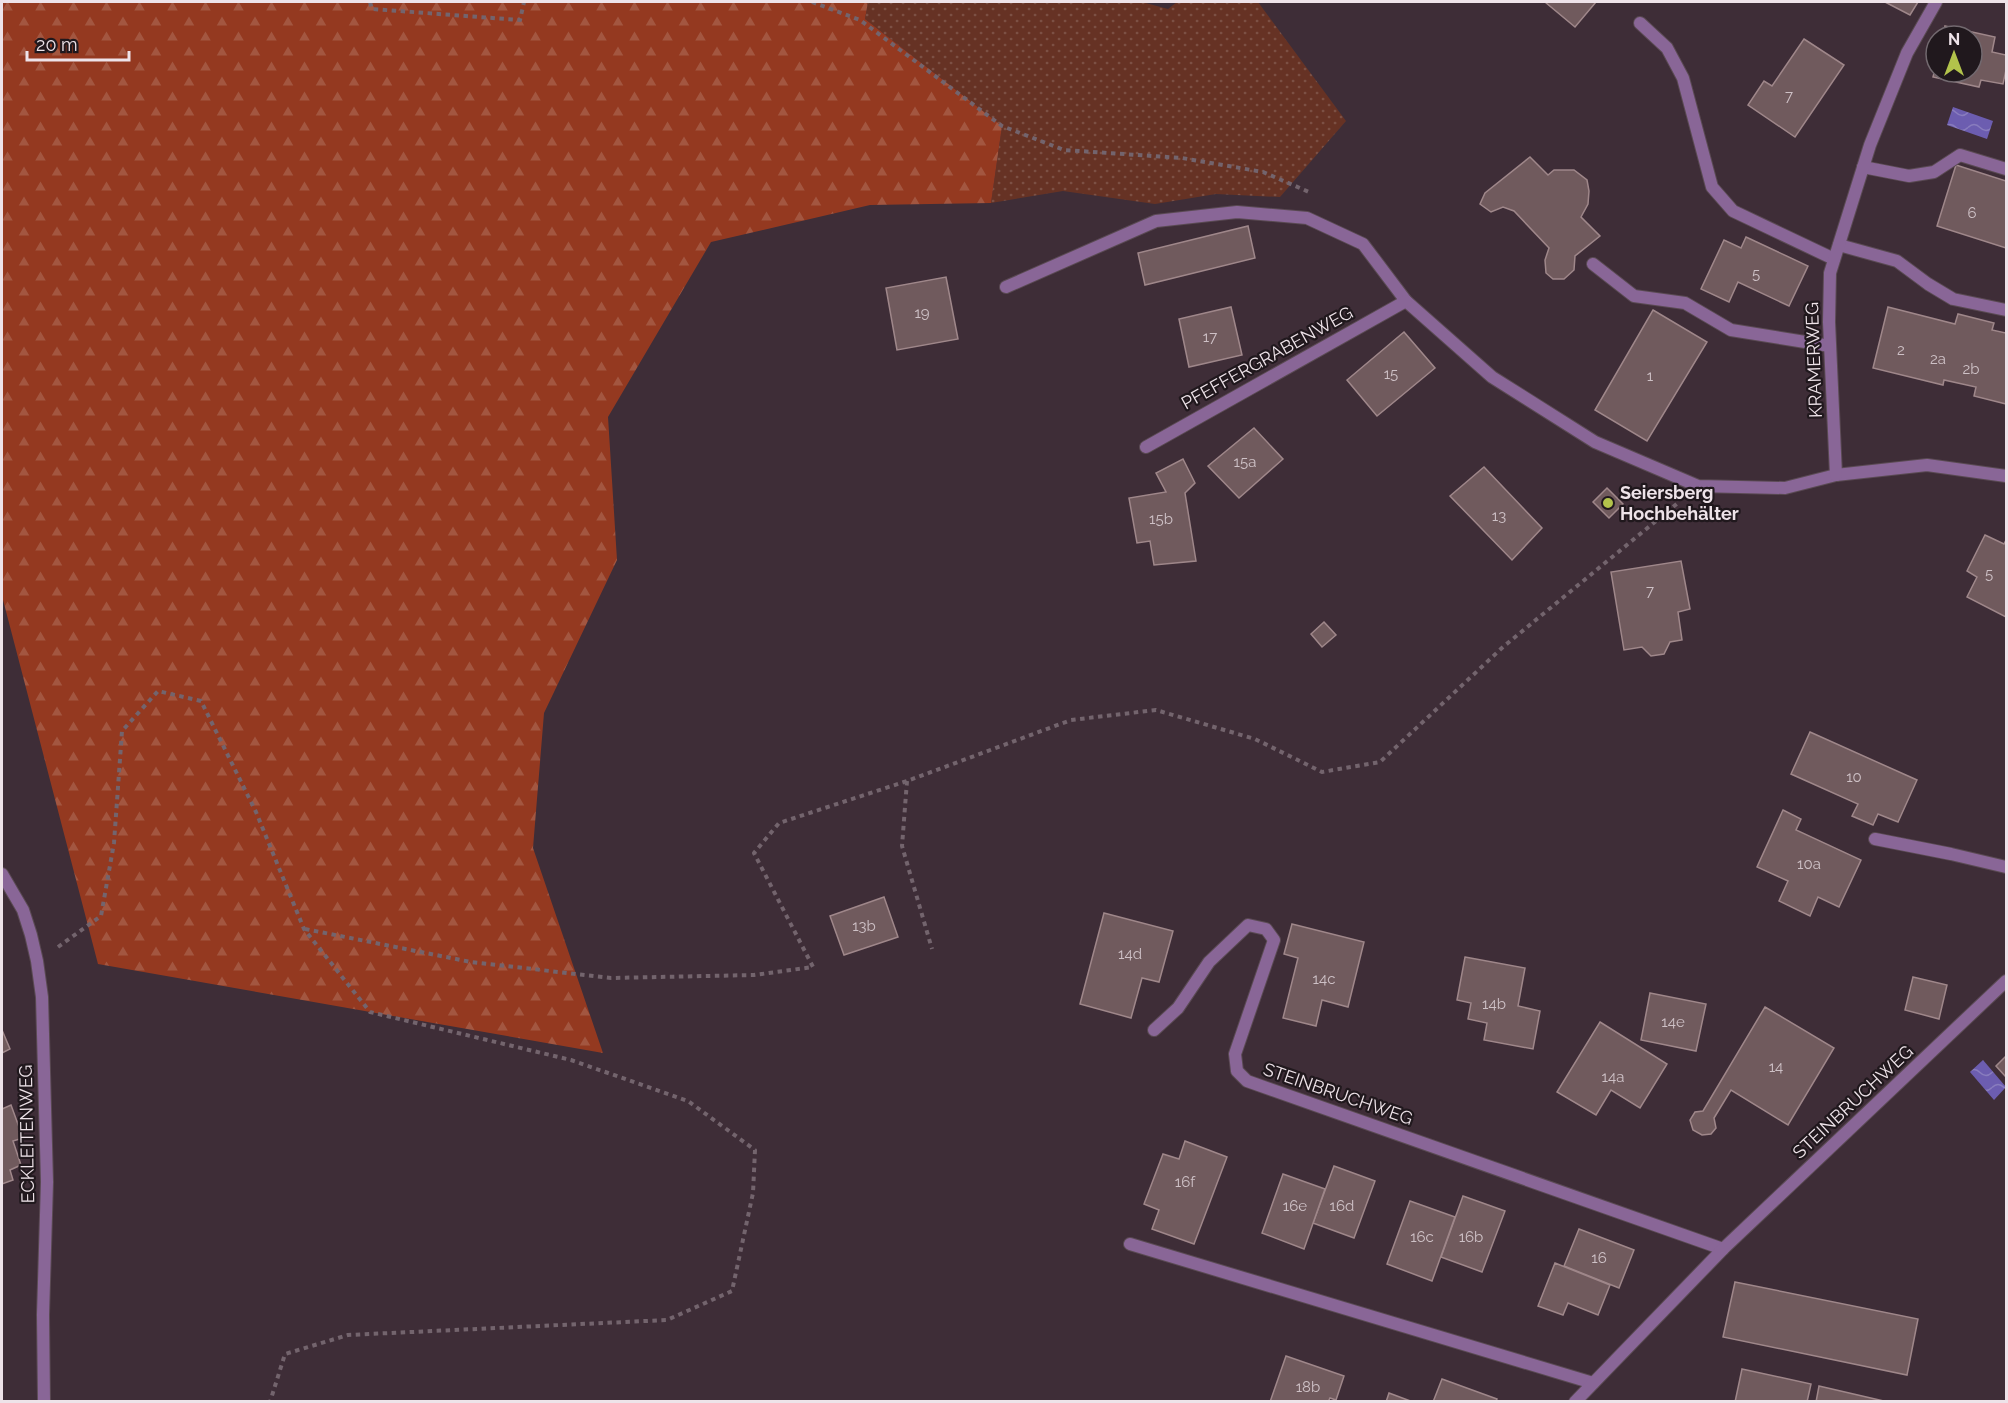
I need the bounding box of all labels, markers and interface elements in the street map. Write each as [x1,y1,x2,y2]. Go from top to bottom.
scale bar [27,24,129,62]
north arrow [1924,24,1984,84]
text: N [1948,30,1960,49]
text: 20 m [36,34,78,55]
house number: 7 [1785,87,1793,105]
house number: 6 [1967,204,1977,222]
house number: 5 [1752,265,1760,283]
street label: PFEFFERGRABENWEG [1177,302,1356,413]
street label: KRAMERWEG [1801,302,1826,418]
house number: 19 [914,304,930,322]
house number: 17 [1203,328,1217,346]
house number: 2 [1897,341,1905,359]
house number: 2a [1930,350,1946,368]
house number: 2b [1962,360,1980,378]
house number: 15 [1384,365,1398,383]
house number: 1 [1647,367,1654,385]
house number: 15a [1234,453,1256,471]
place label: Seiersberg Hochbehälter [1620,482,1739,524]
marker: Seiersberg Hochbehälter [1601,496,1615,510]
house number: 13 [1492,507,1506,525]
house number: 15b [1149,510,1173,528]
house number: 5 [1985,565,1993,583]
house number: 7 [1646,582,1654,600]
house number: 10 [1846,768,1862,786]
house number: 10a [1797,855,1821,873]
house number: 13b [852,917,876,935]
house number: 14d [1118,945,1142,963]
house number: 14c [1313,970,1335,988]
house number: 14b [1482,995,1506,1013]
house number: 14e [1661,1013,1685,1031]
street label: STEINBRUCHWEG [1788,1041,1917,1163]
street label: STEINBRUCHWEG [1261,1058,1416,1129]
house number: 14 [1769,1058,1783,1076]
street label: ECKLEITENWEG [15,1064,38,1204]
house number: 14a [1602,1068,1624,1086]
house number: 16f [1175,1173,1196,1191]
house number: 16e [1283,1197,1307,1215]
house number: 16d [1330,1197,1354,1215]
house number: 16c [1410,1228,1434,1246]
house number: 16b [1459,1228,1483,1246]
house number: 16 [1591,1249,1607,1267]
house number: 18b [1296,1378,1320,1396]

